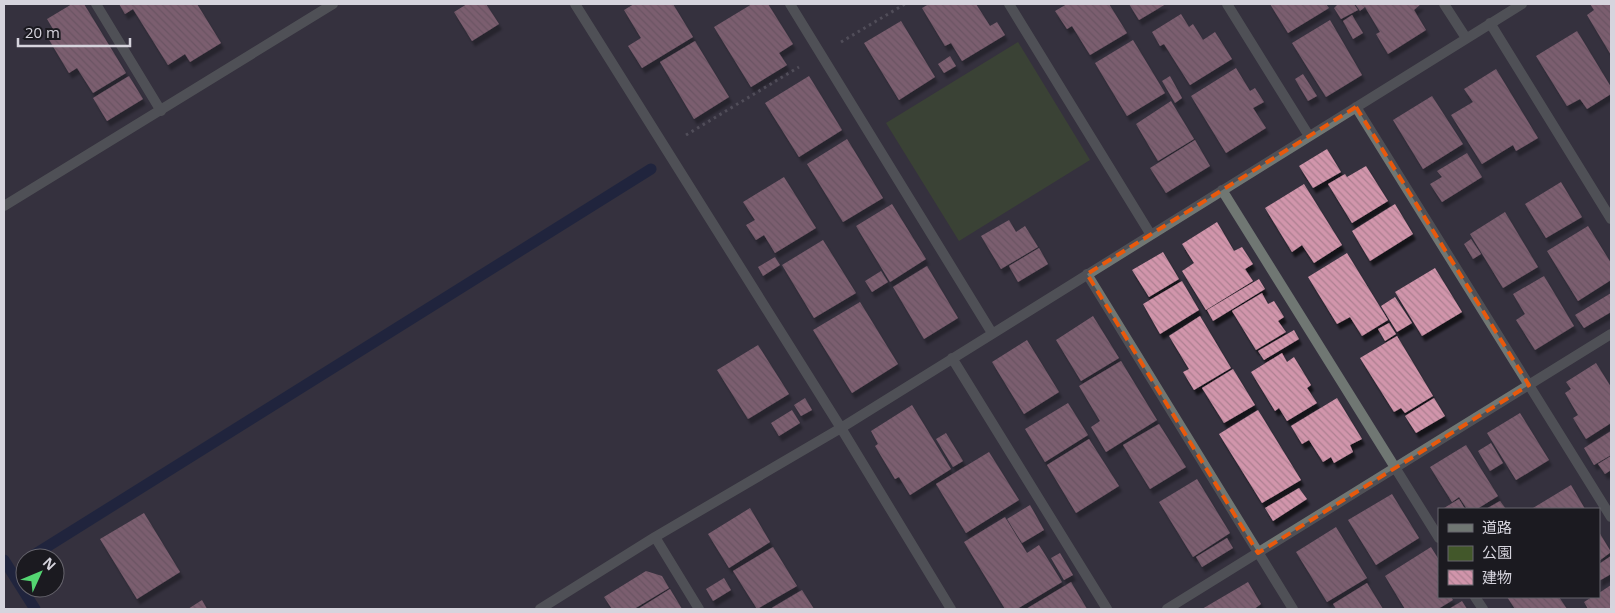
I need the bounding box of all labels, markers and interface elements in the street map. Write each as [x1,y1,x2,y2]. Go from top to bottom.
scale bar [18,15,130,47]
text: 20 m [25,22,60,42]
legend [1438,508,1600,598]
text: 道路 [1482,517,1512,537]
text: 公園 [1482,542,1512,562]
north arrow [15,548,65,598]
text: N [39,553,61,574]
text: 建物 [1482,567,1512,587]

